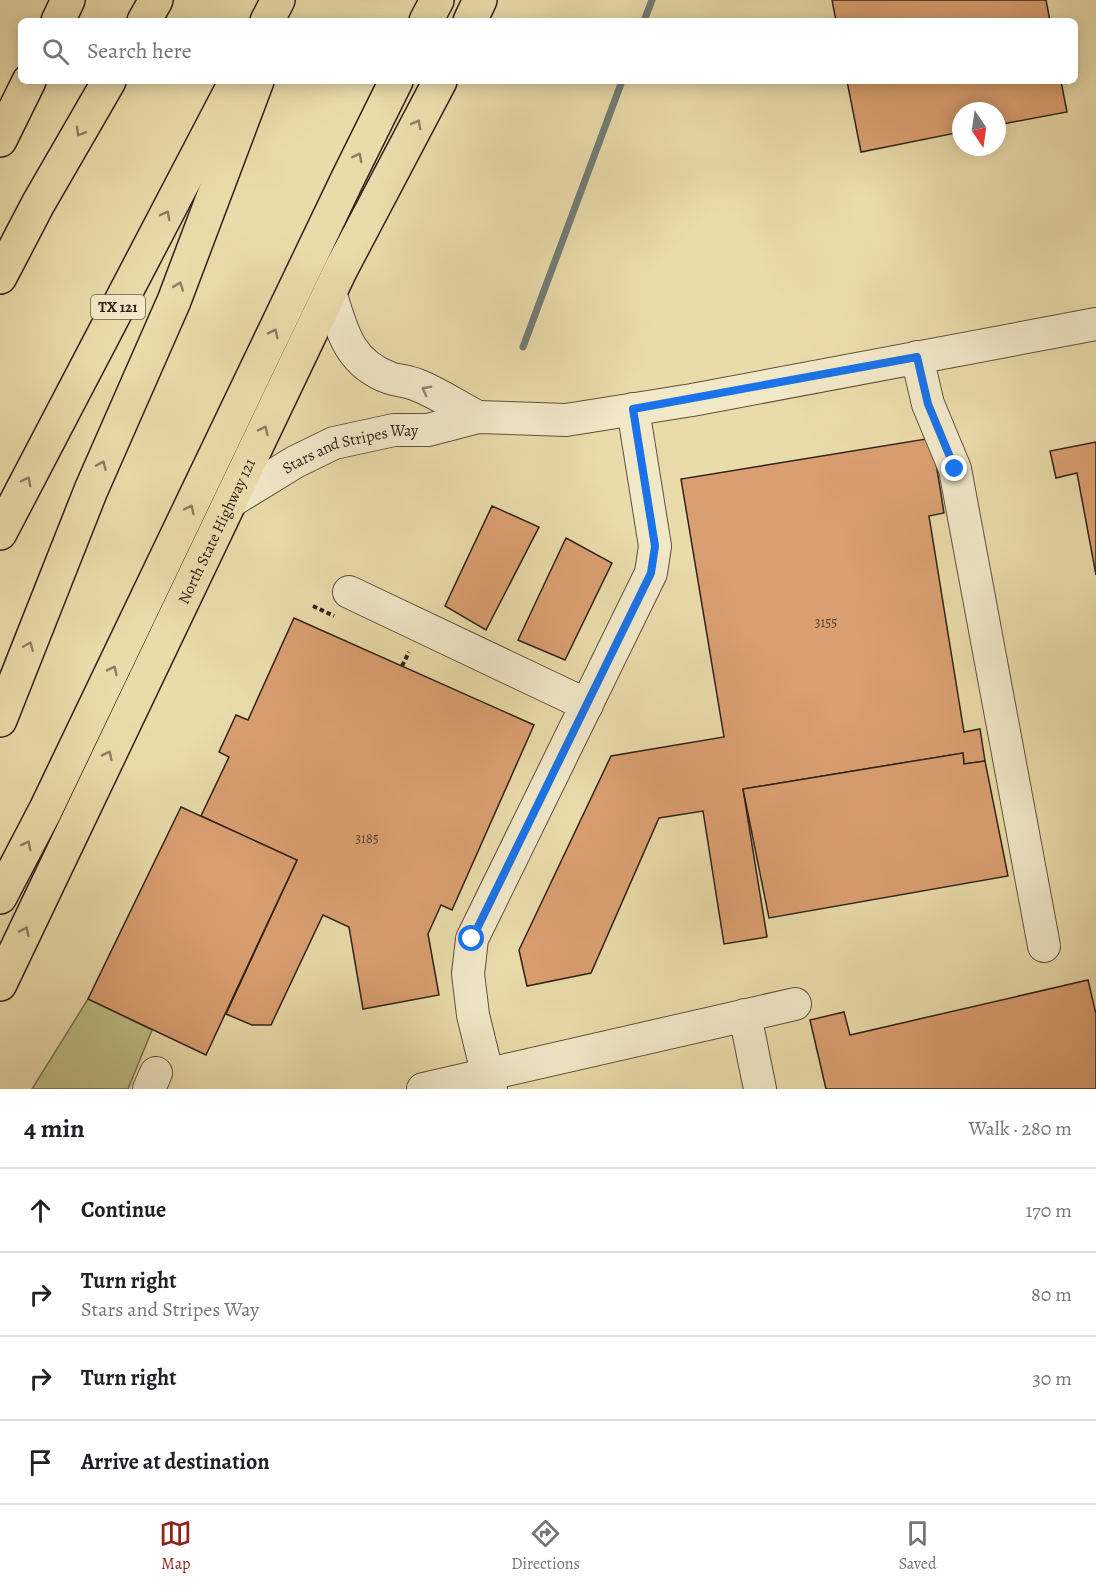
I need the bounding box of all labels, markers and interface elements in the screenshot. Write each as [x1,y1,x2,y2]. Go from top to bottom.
search box [18,18,1078,84]
icon: search [39,35,72,68]
text: Search here [87,36,192,66]
north arrow [952,102,1006,156]
one-way arrow [410,120,422,131]
one-way arrow [75,126,87,136]
one-way arrow [351,152,363,163]
one-way arrow [159,211,170,221]
one-way arrow [172,282,184,293]
road number: TX 121 [91,295,145,319]
one-way arrow [267,328,279,339]
one-way arrow [422,386,433,397]
street label: Stars and Stripes Way [278,420,419,479]
one-way arrow [257,426,269,437]
street label: North State Highway 121 [173,454,261,608]
route end [941,455,967,481]
one-way arrow [95,461,107,472]
one-way arrow [20,477,31,487]
one-way arrow [183,504,195,515]
house number: 3155 [815,613,837,632]
one-way arrow [22,642,34,653]
one-way arrow [106,665,118,676]
one-way arrow [101,750,113,761]
house number: 3185 [355,829,379,848]
one-way arrow [20,840,32,851]
route start [458,925,484,951]
one-way arrow [17,927,29,938]
text: 4 min [24,1111,85,1146]
text: Walk · 280 m [968,1115,1072,1142]
icon: ahead [24,1194,57,1227]
text: Continue [81,1195,166,1225]
text: 170 m [1026,1197,1072,1224]
text: Turn right [81,1266,177,1296]
icon: right [24,1278,57,1311]
text: 80 m [1031,1281,1072,1308]
text: Stars and Stripes Way [81,1296,259,1323]
icon: right [24,1362,57,1395]
text: Turn right [81,1363,177,1393]
text: 30 m [1032,1365,1072,1392]
icon: arrive [24,1446,57,1479]
text: Arrive at destination [81,1447,270,1477]
tab: Map [159,1517,192,1575]
tab: Directions [511,1517,580,1575]
tab: Saved [899,1517,937,1575]

